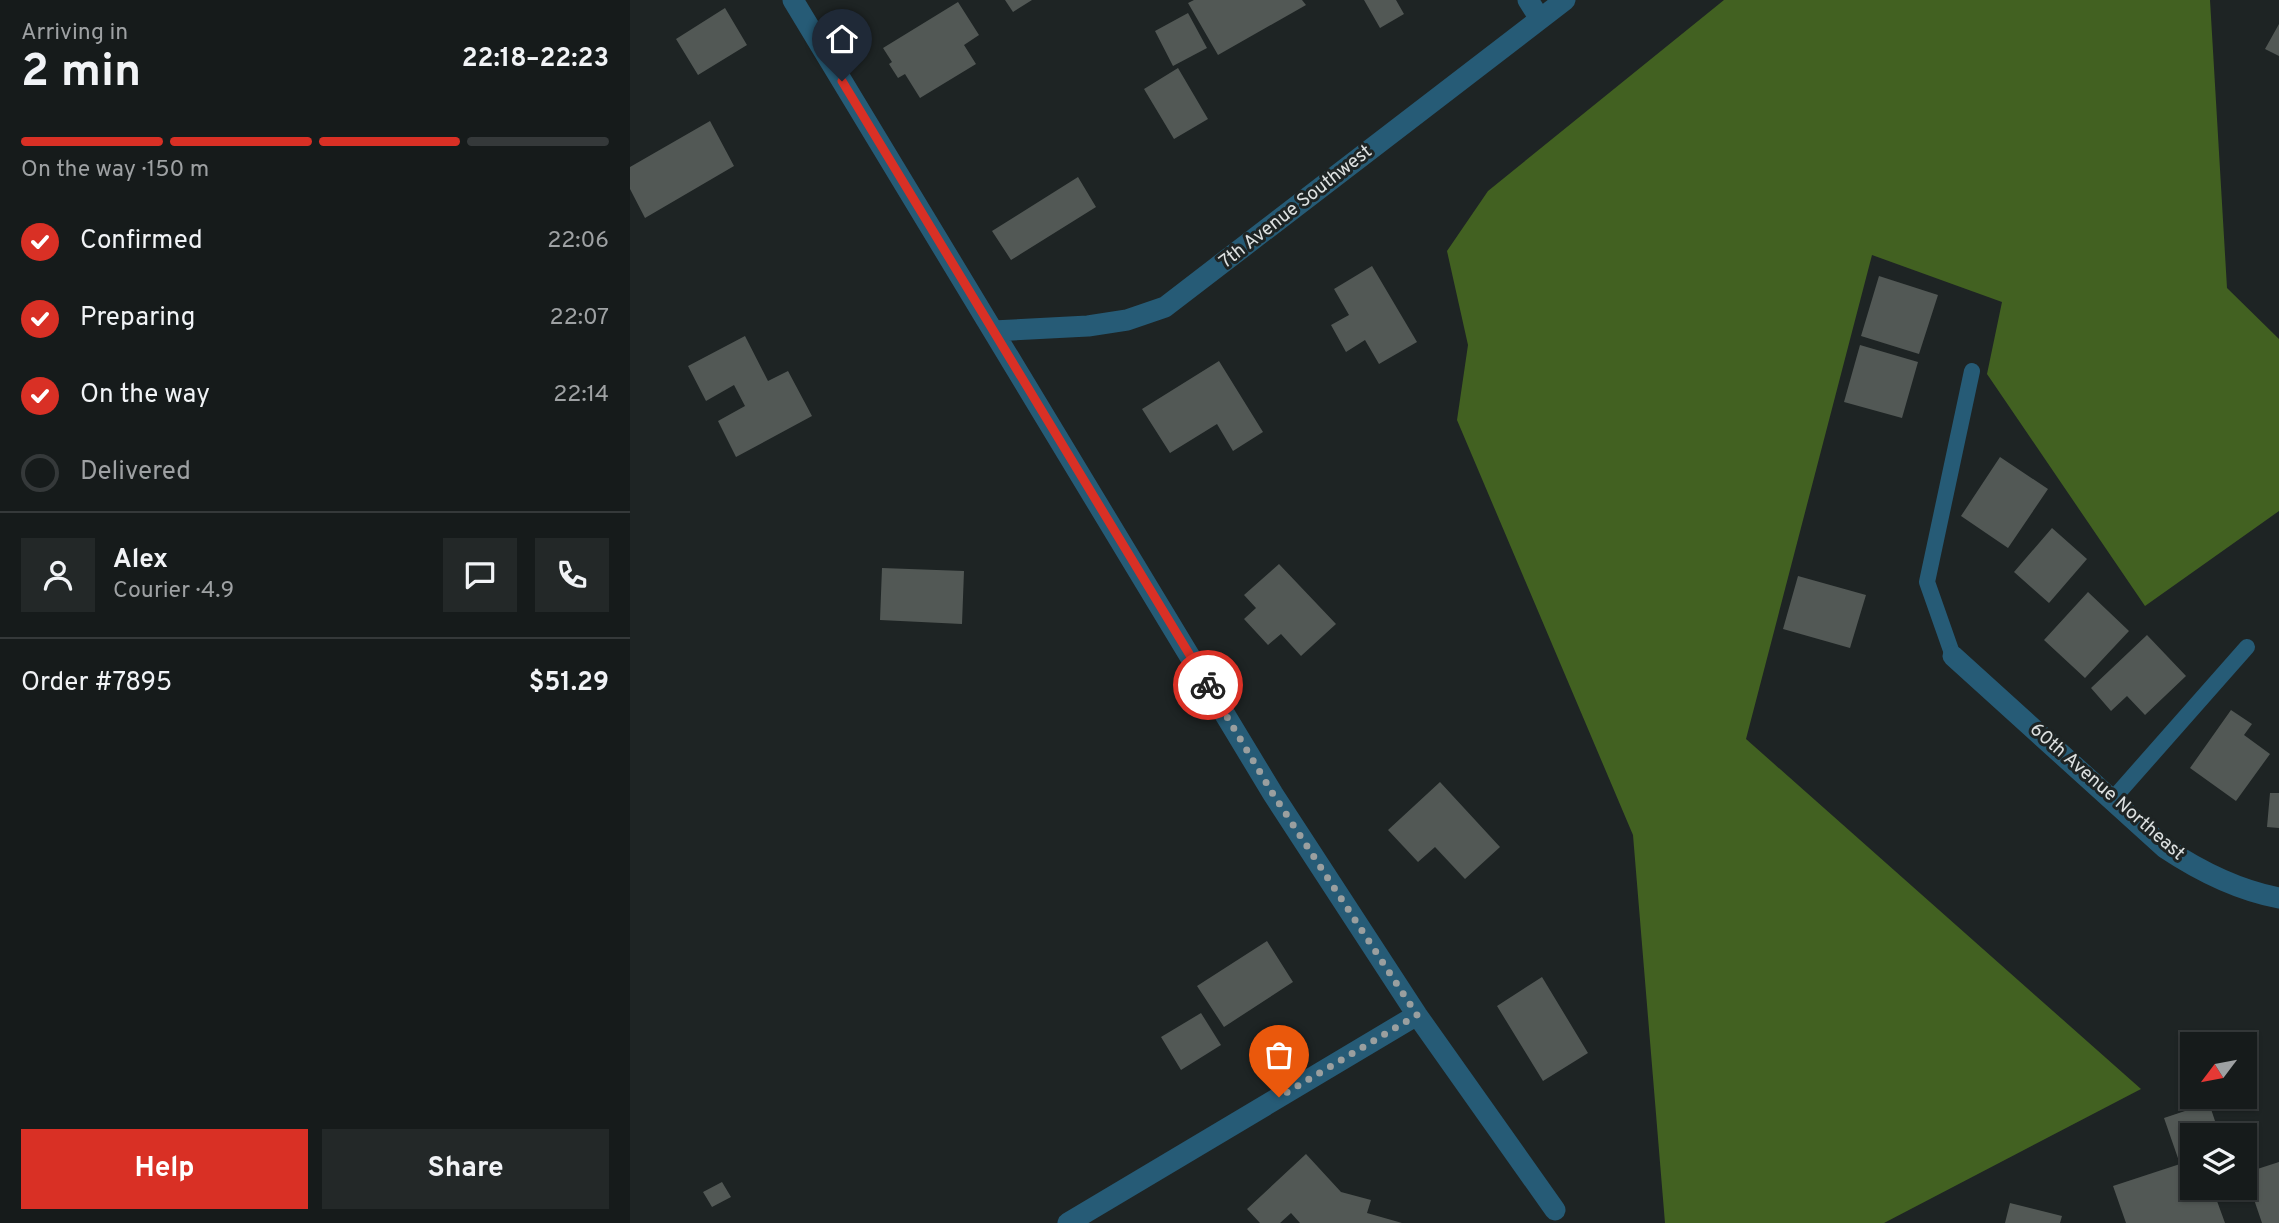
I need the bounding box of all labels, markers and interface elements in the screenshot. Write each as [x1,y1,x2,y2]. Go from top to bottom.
pin [812,9,872,81]
text: Arriving in [21,19,128,48]
icon: home [823,20,861,58]
text: 22:18–22:23 [462,43,609,76]
text: 2 min [21,44,141,103]
street label: 7th Avenue Southwest [1215,140,1377,274]
text: On the way · 150 m [21,156,209,185]
icon: check [21,223,59,261]
text: Confirmed [80,225,203,258]
text: 22:06 [547,227,609,256]
icon: check [21,300,59,338]
text: Preparing [80,302,195,335]
text: 22:07 [550,304,609,333]
icon: check [21,377,59,415]
text: On the way [80,379,210,412]
text: 22:14 [553,381,609,410]
text: Delivered [80,456,191,489]
button: person [21,538,95,612]
button: chat [443,538,517,612]
button: phone [535,538,609,612]
text: Alex [113,544,168,577]
text: Courier · 4.9 [113,577,234,606]
courier [1173,650,1243,720]
icon: bike [1189,666,1227,704]
text: Order #7895 [21,667,172,700]
text: $51.29 [529,667,609,700]
street label: 60th Avenue Northeast [2024,718,2190,866]
pin [1249,1025,1309,1097]
north arrow [2180,1032,2258,1110]
map controls [2180,1032,2257,1200]
icon: bag [1260,1036,1298,1074]
button: layers [2180,1123,2257,1200]
button: Help [21,1129,308,1209]
button: Share [322,1129,609,1209]

